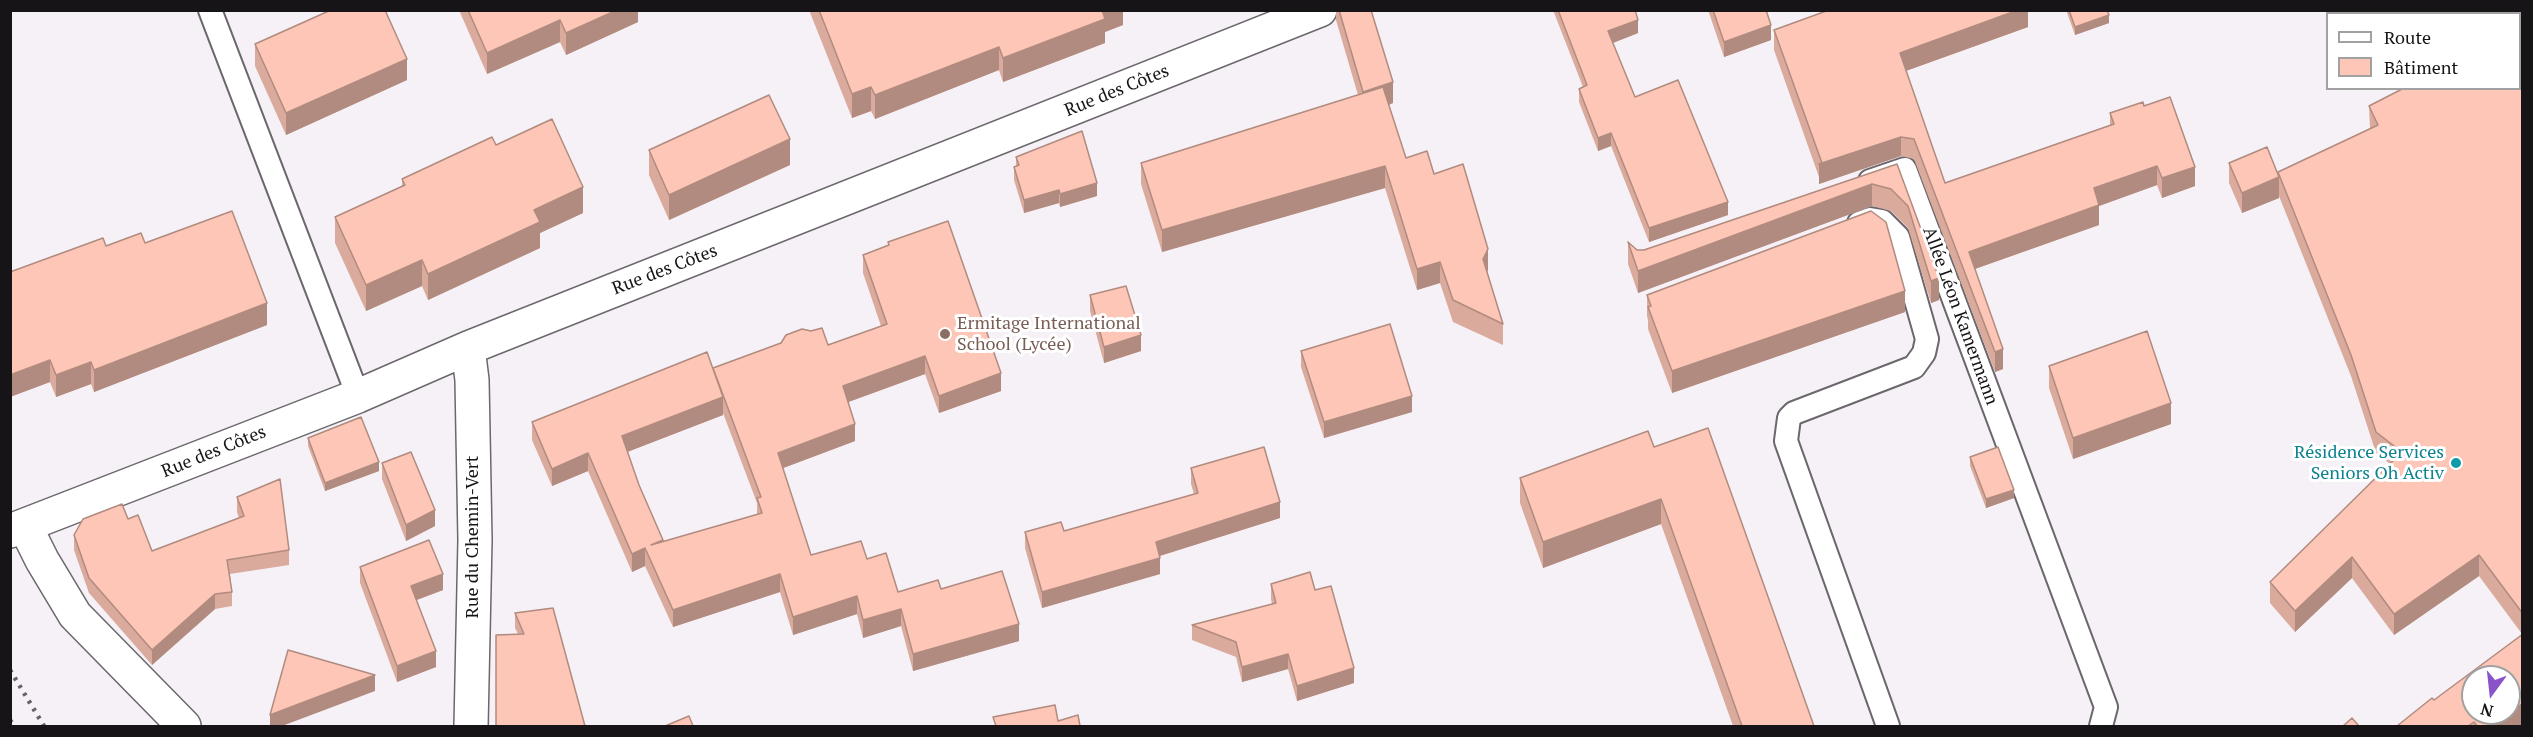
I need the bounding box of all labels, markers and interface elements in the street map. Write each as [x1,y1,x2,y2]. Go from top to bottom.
legend [2326,12,2521,90]
text: Route [2384,25,2431,49]
text: Bâtiment [2384,55,2458,79]
street label: Rue des Côtes [1062,60,1172,122]
street label: Allée Léon Kamermann [1918,224,2002,408]
street label: Rue des Côtes [609,240,721,300]
place label: Ermitage International School (Lycée) [957,313,1141,356]
marker: Ermitage International School (Lycée) [938,327,952,341]
street label: Rue des Côtes [159,421,269,483]
place label: Résidence Services Seniors Oh Activ [2294,442,2444,484]
street label: Rue du Chemin-Vert [462,456,484,618]
marker: Résidence Services Seniors Oh Activ [2449,456,2463,470]
north arrow [2461,665,2521,725]
text: N [2478,698,2496,723]

